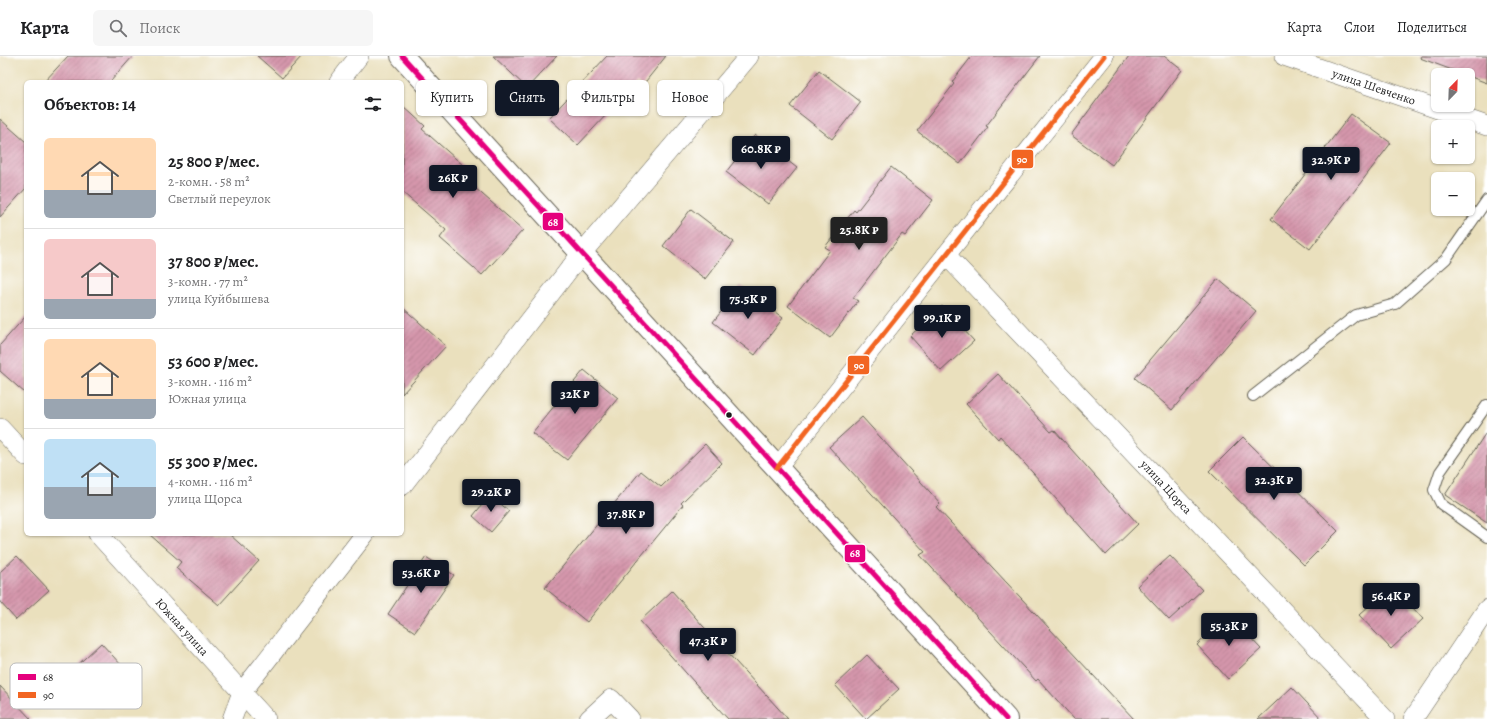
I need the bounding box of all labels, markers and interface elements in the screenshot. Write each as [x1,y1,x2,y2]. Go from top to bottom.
search box [93,10,373,46]
text: Карта [20,15,69,41]
icon: search [107,17,129,39]
text: Поиск [139,18,180,38]
text: Карта [1287,18,1322,37]
text: Слои [1344,18,1375,37]
text: Поделиться [1397,18,1467,37]
street label: улица Шевченко [1329,65,1418,109]
north arrow [1431,68,1475,112]
map controls [1431,68,1475,216]
chip: Купить [416,80,487,116]
chip: Снять [495,80,559,116]
chip: Фильтры [567,80,649,116]
chip: Новое [657,80,723,116]
text: Объектов: 14 [44,93,136,116]
icon: filters [362,93,384,115]
button: + [1431,120,1475,164]
pin: 60.8K ₽ [724,136,798,170]
text: 60.8K ₽ [741,140,781,157]
pin: 32.9K ₽ [1294,147,1368,181]
line badge: 90 [1011,149,1034,169]
text: 25 800 ₽/мес. [168,150,260,173]
text: 32.9K ₽ [1312,151,1350,168]
text: 90 [1017,152,1028,167]
icon: home [76,154,124,202]
pin: 26K ₽ [425,165,481,199]
text: 26K ₽ [438,169,468,186]
button: − [1431,172,1475,216]
text: 2-комн. · 58 m² [168,173,249,190]
text: Светлый переулок [168,190,271,207]
line badge: 68 [542,212,564,231]
text: 68 [548,215,558,230]
pin: 25.8K ₽ [822,217,896,251]
text: 25.8K ₽ [839,221,879,238]
text: 37 800 ₽/мес. [168,250,259,273]
icon: home [76,255,124,303]
text: 3-комн. · 77 m² [168,273,248,290]
pin: 75.5K ₽ [711,286,785,320]
text: улица Куйбышева [168,290,269,307]
text: 75.5K ₽ [729,290,767,307]
pin: 99.1K ₽ [905,305,979,339]
text: 99.1K ₽ [923,309,961,326]
text: 53 600 ₽/мес. [168,350,259,373]
icon: home [76,355,124,403]
line badge: 90 [847,355,870,375]
text: 90 [854,358,865,373]
text: 3-комн. · 116 m² [168,373,252,390]
pin: 32K ₽ [547,381,603,415]
text: 32K ₽ [560,385,590,402]
text: Южная улица [168,390,246,407]
unlabelled marker [724,410,734,420]
text: 55 300 ₽/мес. [168,450,258,473]
icon: home [76,455,124,503]
street label: улица Щорса [1136,456,1195,518]
pin: 32.3K ₽ [1237,467,1311,501]
text: 32.3K ₽ [1255,471,1293,488]
text: 4-комн. · 116 m² [168,473,252,490]
pin: 29.2K ₽ [454,479,528,513]
text: 29.2K ₽ [471,483,511,500]
text: улица Щорса [168,490,242,507]
pin: 37.8K ₽ [589,501,663,535]
text: 37.8K ₽ [607,505,645,522]
line badge: 68 [844,544,866,563]
text: 68 [850,546,860,561]
pin: 53.6K ₽ [384,560,458,594]
text: 53.6K ₽ [402,564,440,581]
pin: 56.4K ₽ [1354,583,1428,617]
text: 56.4K ₽ [1372,587,1410,604]
street label: Южная улица [152,595,212,660]
pin: 55.3K ₽ [1192,613,1266,647]
text: 55.3K ₽ [1210,617,1248,634]
pin: 47.3K ₽ [671,628,745,662]
text: 47.3K ₽ [689,632,727,649]
legend [10,663,142,709]
text: 68 [43,670,53,685]
text: 90 [43,688,54,703]

